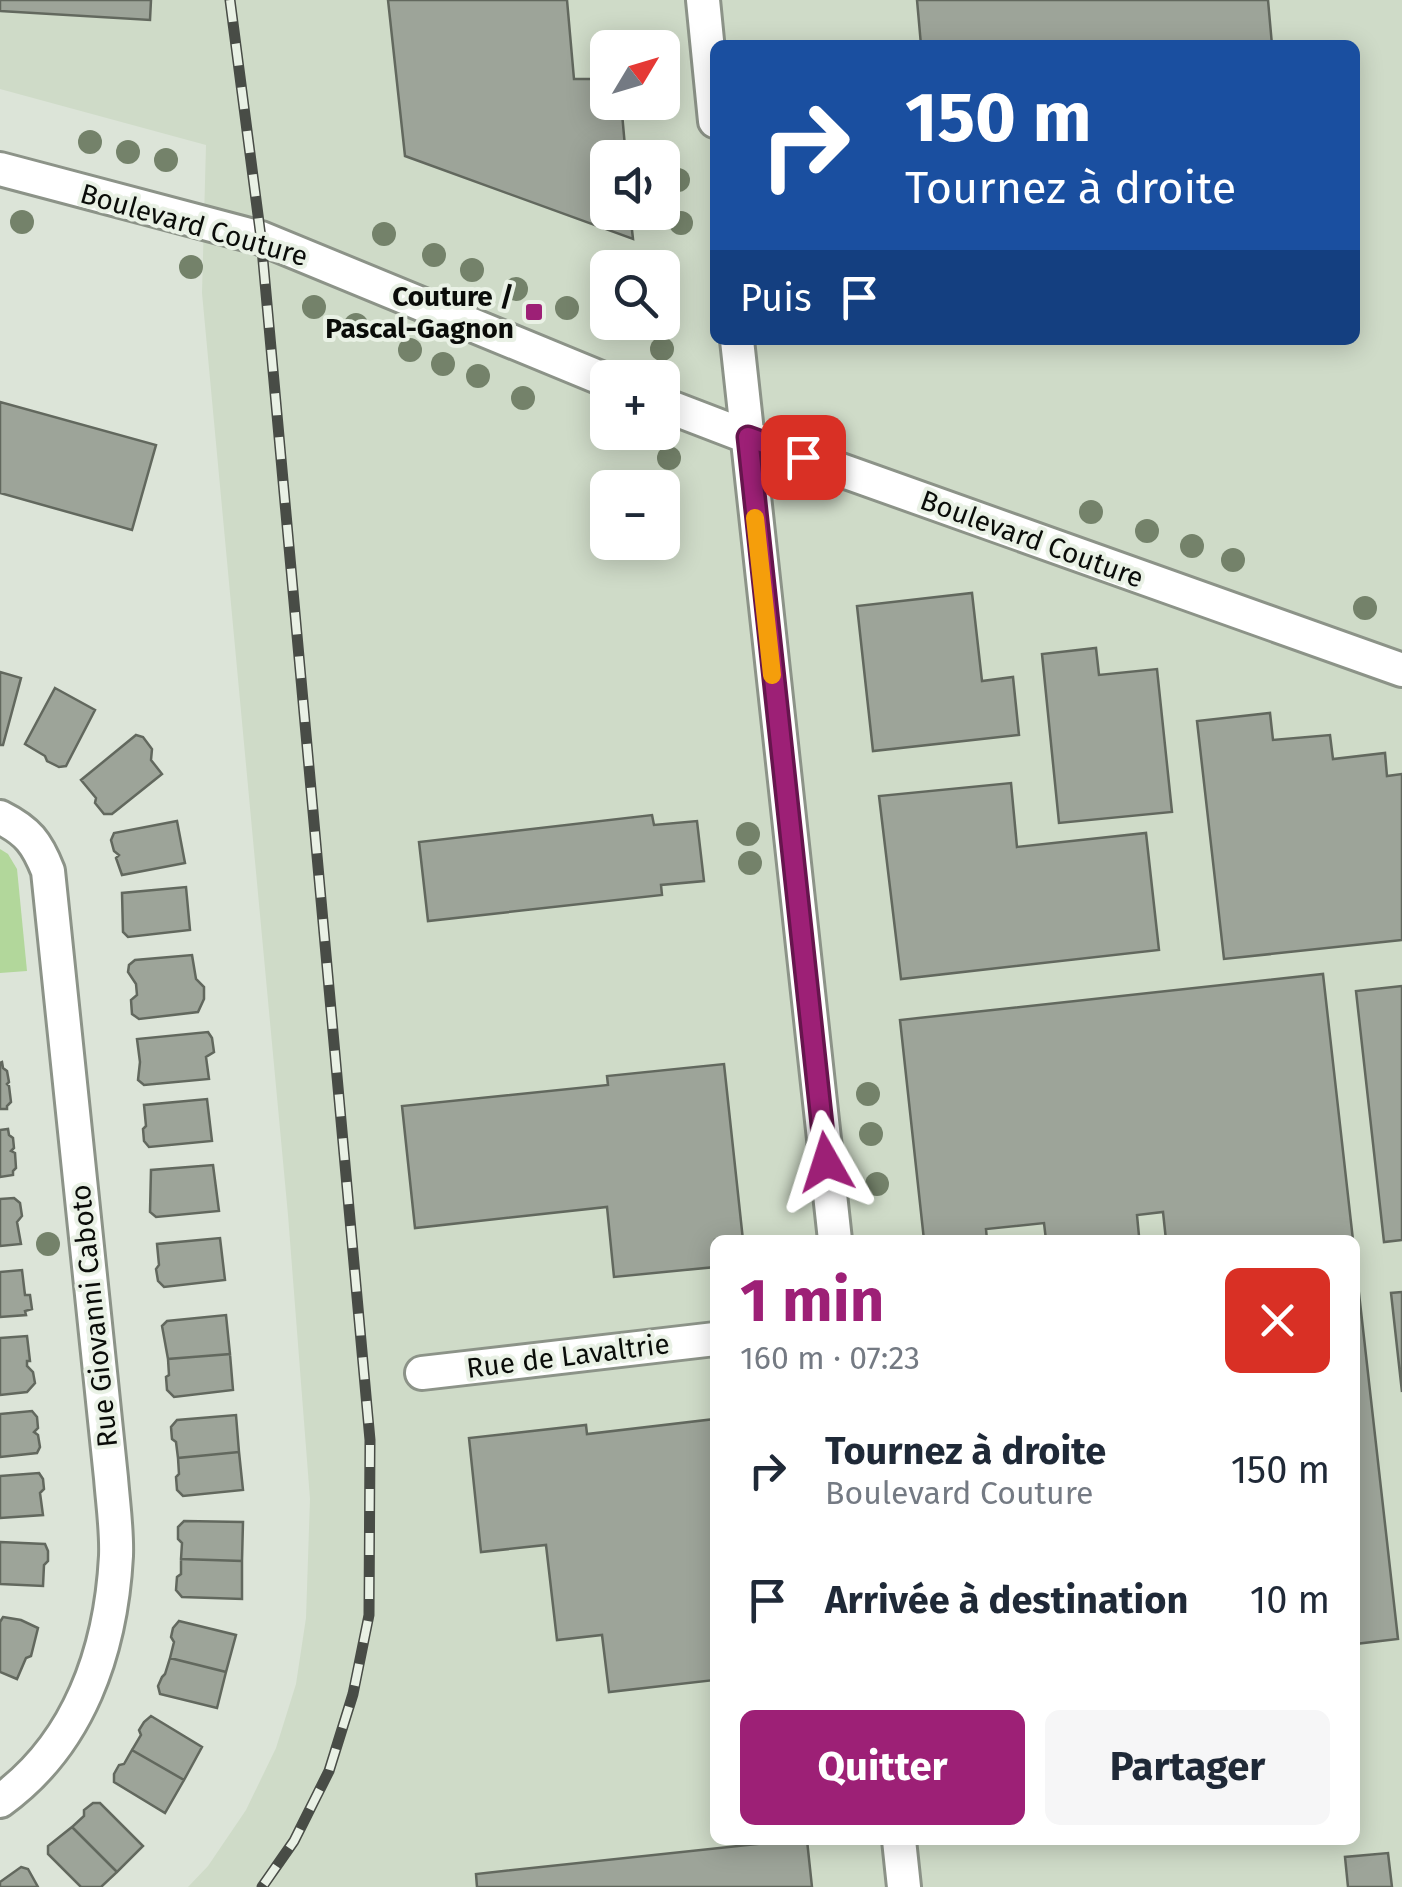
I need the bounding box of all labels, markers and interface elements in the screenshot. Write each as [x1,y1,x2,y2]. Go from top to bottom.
north arrow [590,30,680,120]
map controls [590,30,680,560]
text: 150 m [905,76,1092,160]
icon: right [740,80,870,210]
button: sound [590,140,680,230]
text: Tournez à droite [905,161,1236,215]
street label: Boulevard Couture [77,177,311,273]
button: search [590,250,680,340]
icon: arrive [832,270,887,325]
text: Puis [740,275,812,321]
place label: Couture / Pascal-Gagnon [325,280,514,345]
marker: Couture / Pascal-Gagnon [523,301,545,323]
button: + [590,360,680,450]
pin [761,415,846,500]
icon: arrive [776,430,831,485]
button: − [590,470,680,560]
street label: Boulevard Couture [916,483,1148,595]
position arrow [774,1110,878,1214]
street label: Rue Giovanni Caboto [64,1183,124,1449]
text: 1 min [740,1265,884,1337]
button: close [1225,1268,1330,1373]
street label: Rue de Lavaltrie [465,1327,671,1385]
text: 160 m · 07:23 [740,1339,920,1377]
text: Tournez à droite [825,1428,1106,1474]
icon: right [740,1443,795,1498]
text: 150 m [1231,1447,1330,1493]
text: Boulevard Couture [825,1474,1094,1512]
icon: arrive [740,1573,795,1628]
text: Arrivée à destination [825,1577,1188,1623]
text: 10 m [1250,1577,1330,1623]
button: Quitter [740,1710,1025,1825]
button: Partager [1045,1710,1330,1825]

